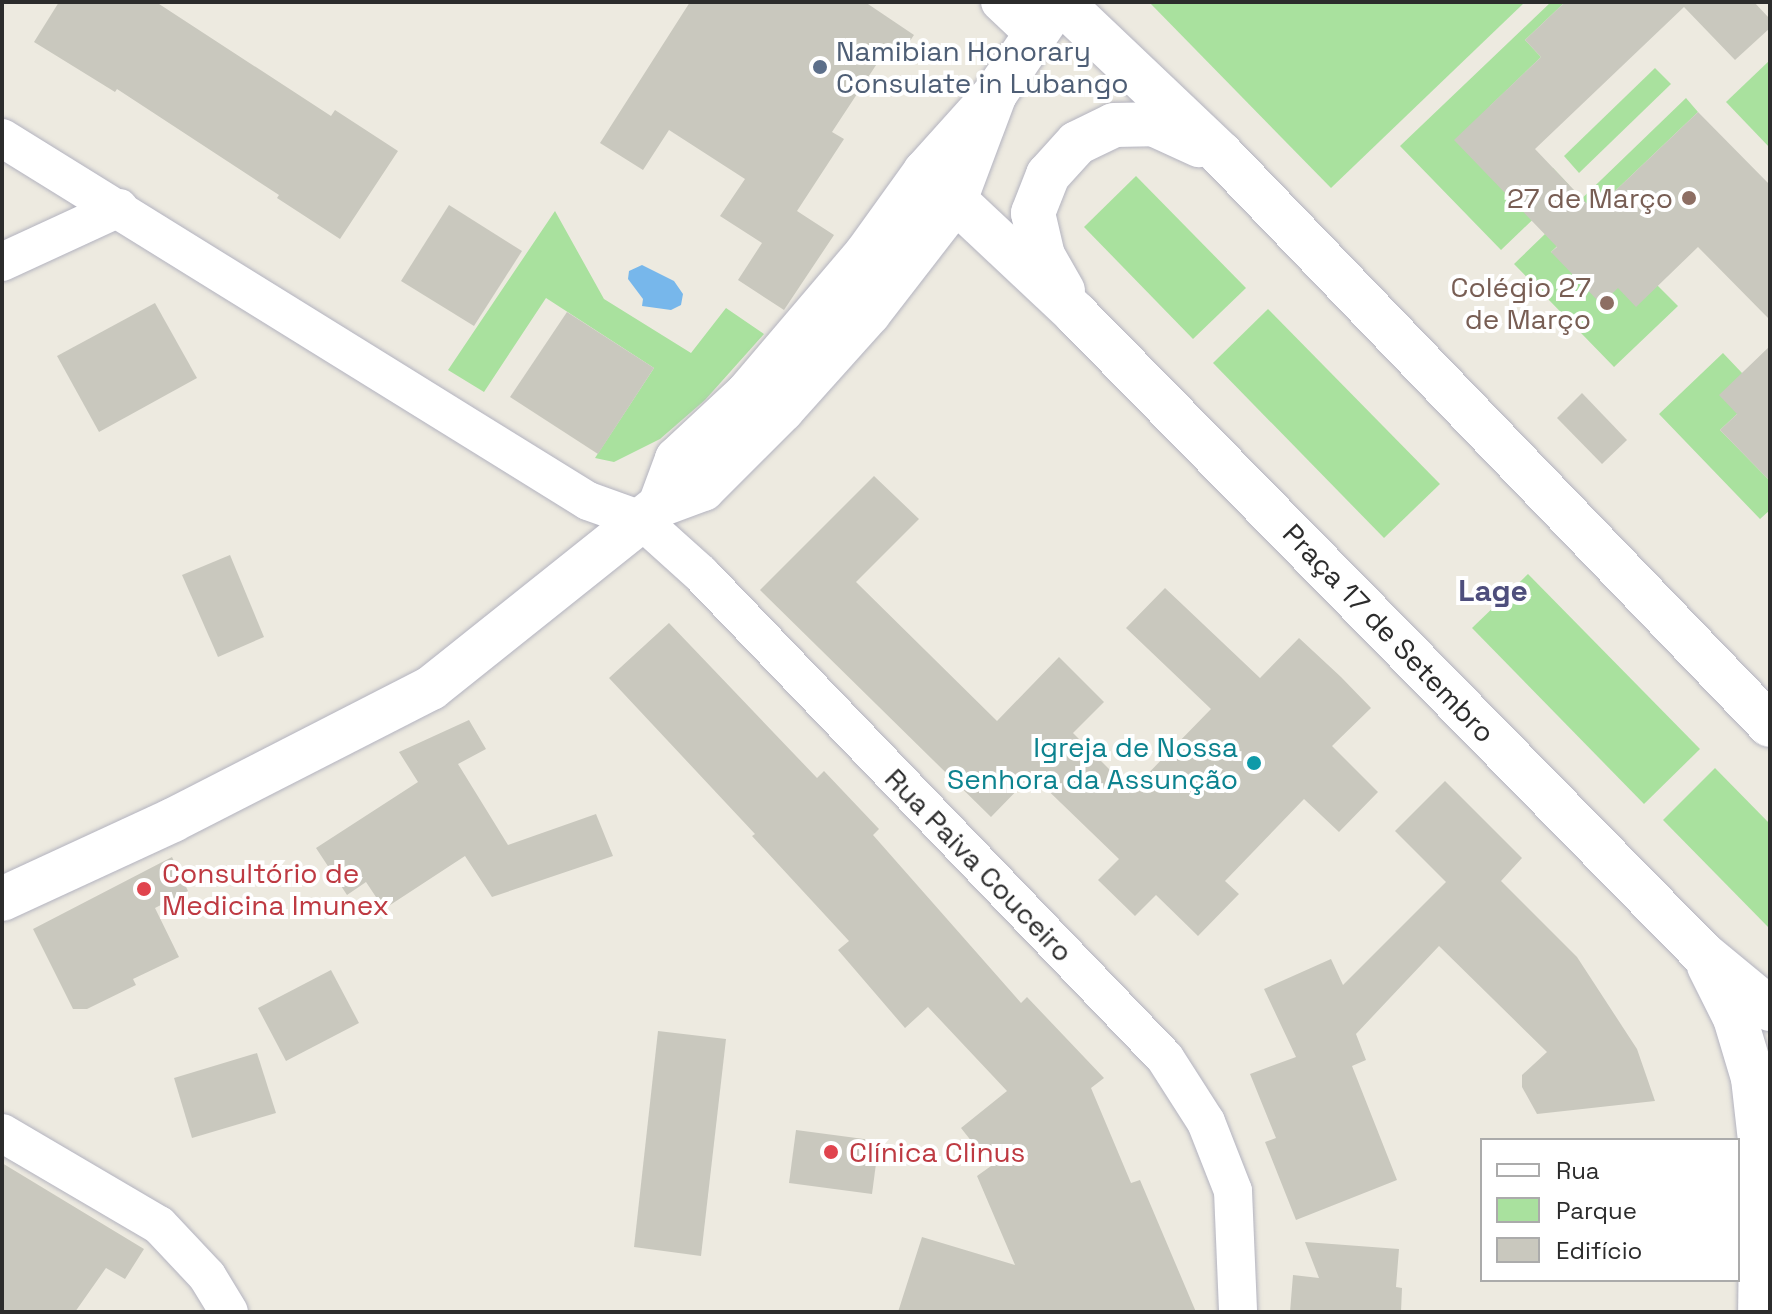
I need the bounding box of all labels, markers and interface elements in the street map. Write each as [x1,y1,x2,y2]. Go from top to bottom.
place label: Namibian Honorary Consulate in Lubango [836,34,1129,100]
marker: Namibian Honorary Consulate in Lubango [811,58,829,76]
place label: 27 de Março [1507,181,1673,215]
marker: 27 de Março [1680,189,1698,207]
place label: Colégio 27 de Março [1450,270,1591,336]
marker: Colégio 27 de Março [1598,294,1616,312]
street label: Praça 17 de Setembro [1276,517,1502,749]
district label: Lage [1458,573,1528,609]
place label: Igreja de Nossa Senhora da Assunção [947,730,1238,796]
marker: Igreja de Nossa Senhora da Assunção [1245,754,1263,772]
street label: Rua Paiva Couceiro [878,761,1080,969]
place label: Consultório de Medicina Imunex [162,856,389,922]
marker: Consultório de Medicina Imunex [133,878,155,900]
place label: Clínica Clinus [849,1135,1025,1169]
legend [1480,1138,1740,1282]
marker: Clínica Clinus [820,1141,842,1163]
text: Rua [1556,1155,1600,1186]
text: Parque [1556,1195,1637,1226]
text: Edifício [1556,1235,1642,1266]

